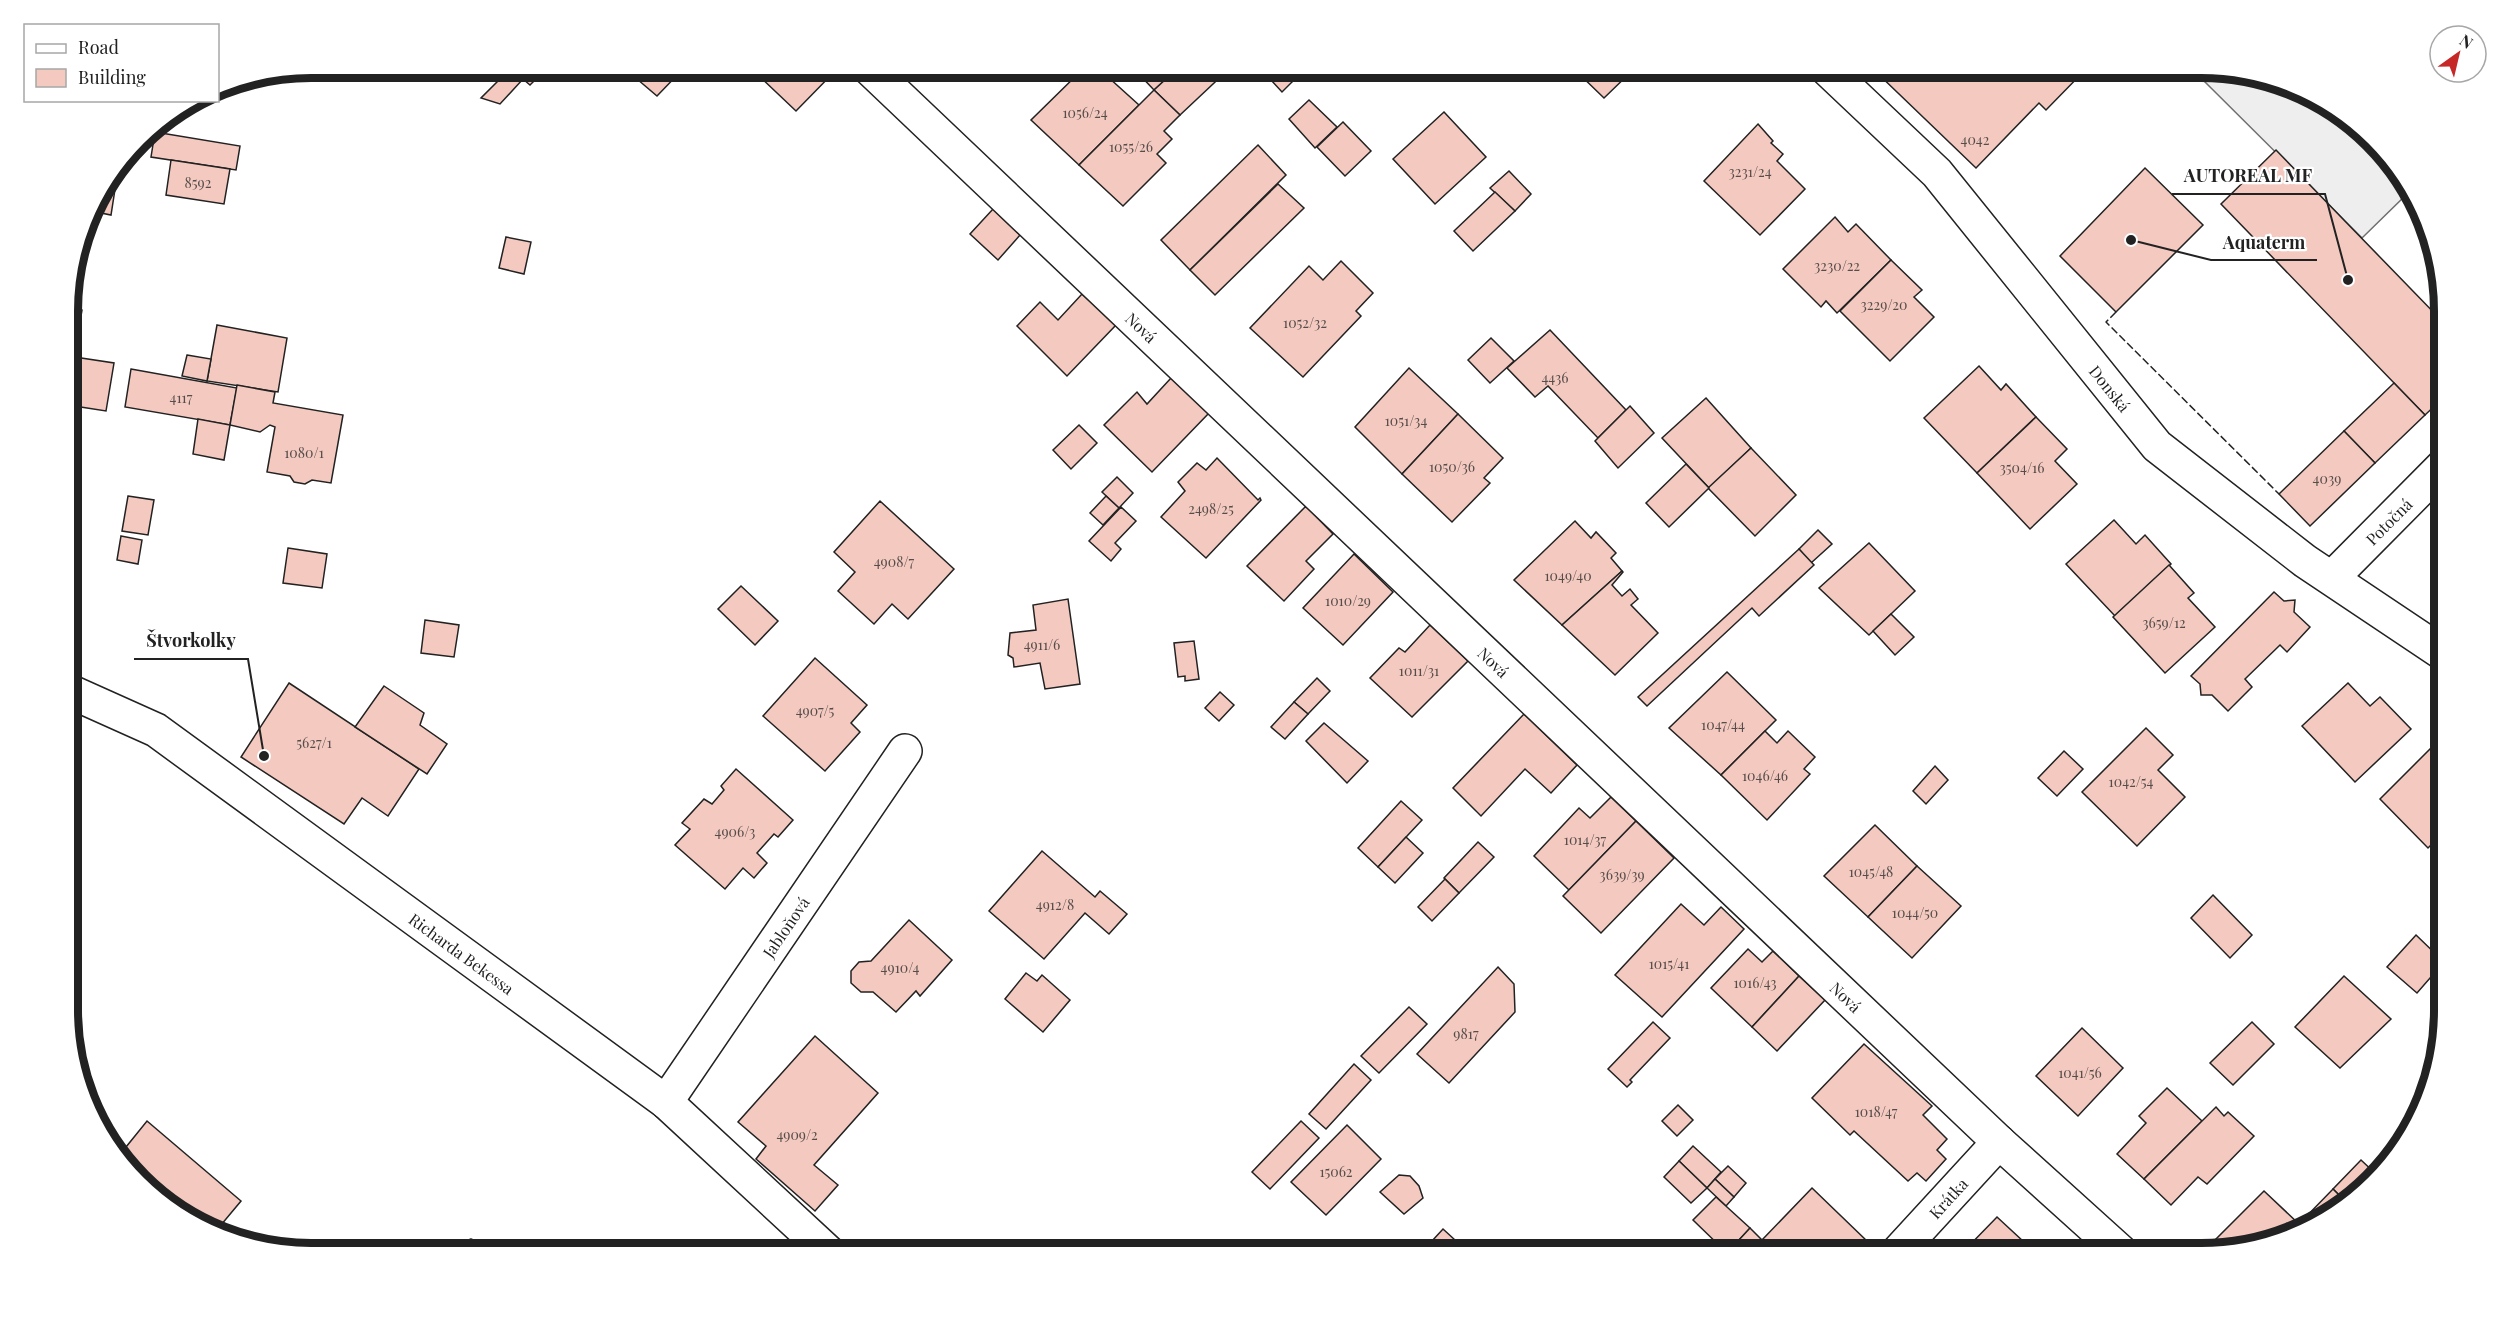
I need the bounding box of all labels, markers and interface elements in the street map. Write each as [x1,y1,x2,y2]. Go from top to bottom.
legend [24,24,219,102]
north arrow [2428,24,2488,84]
text: N [2456,29,2478,53]
text: Road [78,35,119,59]
text: Building [78,65,146,89]
house number: 1056/24 [1062,103,1108,122]
house number: 4042 [1961,130,1990,149]
house number: 1055/26 [1109,137,1153,156]
callout: AUTOREAL MF [2172,158,2325,194]
house number: 3231/24 [1728,162,1772,181]
text: AUTOREAL MF [2183,163,2313,187]
house number: 8592 [185,173,212,192]
callout: Aquaterm [2211,224,2317,260]
text: Aquaterm [2222,230,2306,254]
house number: 3230/22 [1814,256,1860,275]
house number: 3229/20 [1861,295,1907,314]
street label: Nová [1121,307,1162,347]
house number: 1052/32 [1283,313,1327,332]
street label: Donská [2085,361,2135,416]
house number: 4436 [1541,368,1569,387]
house number: 4117 [170,388,193,407]
house number: 1051/34 [1385,411,1427,430]
house number: 1080/1 [284,443,324,462]
house number: 1050/36 [1429,457,1475,476]
house number: 3504/16 [1999,458,2045,477]
house number: 4039 [2313,469,2341,488]
street label: Potočná [2361,493,2416,549]
house number: 2498/25 [1188,499,1234,518]
house number: 4908/7 [874,552,915,571]
house number: 1049/40 [1544,566,1592,585]
house number: 1010/29 [1325,591,1371,610]
house number: 3659/12 [2142,613,2186,632]
callout: Štvorkolky [134,623,248,659]
text: Štvorkolky [146,628,236,652]
house number: 4911/6 [1024,635,1060,654]
street label: Nová [1474,642,1514,682]
house number: 1011/31 [1399,661,1439,680]
house number: 4907/5 [796,701,835,720]
house number: 1047/44 [1701,715,1745,734]
house number: 5627/1 [296,733,332,752]
house number: 1046/46 [1742,766,1788,785]
house number: 1042/54 [2109,772,2154,791]
house number: 4906/3 [715,822,755,841]
house number: 1014/37 [1564,830,1607,849]
house number: 1045/48 [1849,862,1893,881]
house number: 3639/39 [1599,865,1645,884]
street label: Jabloňová [757,892,813,962]
house number: 4912/8 [1036,895,1074,914]
house number: 1044/50 [1892,903,1938,922]
street label: Richarda Bekessa [405,908,519,998]
house number: 1015/41 [1649,954,1689,973]
house number: 4910/4 [881,958,919,977]
house number: 1016/43 [1733,973,1777,992]
street label: Nová [1826,977,1866,1016]
house number: 9817 [1453,1024,1479,1043]
house number: 1041/56 [2058,1063,2102,1082]
house number: 1018/47 [1855,1102,1898,1121]
house number: 4909/2 [776,1125,818,1144]
house number: 15062 [1319,1162,1353,1181]
street label: Krátka [1924,1173,1972,1223]

